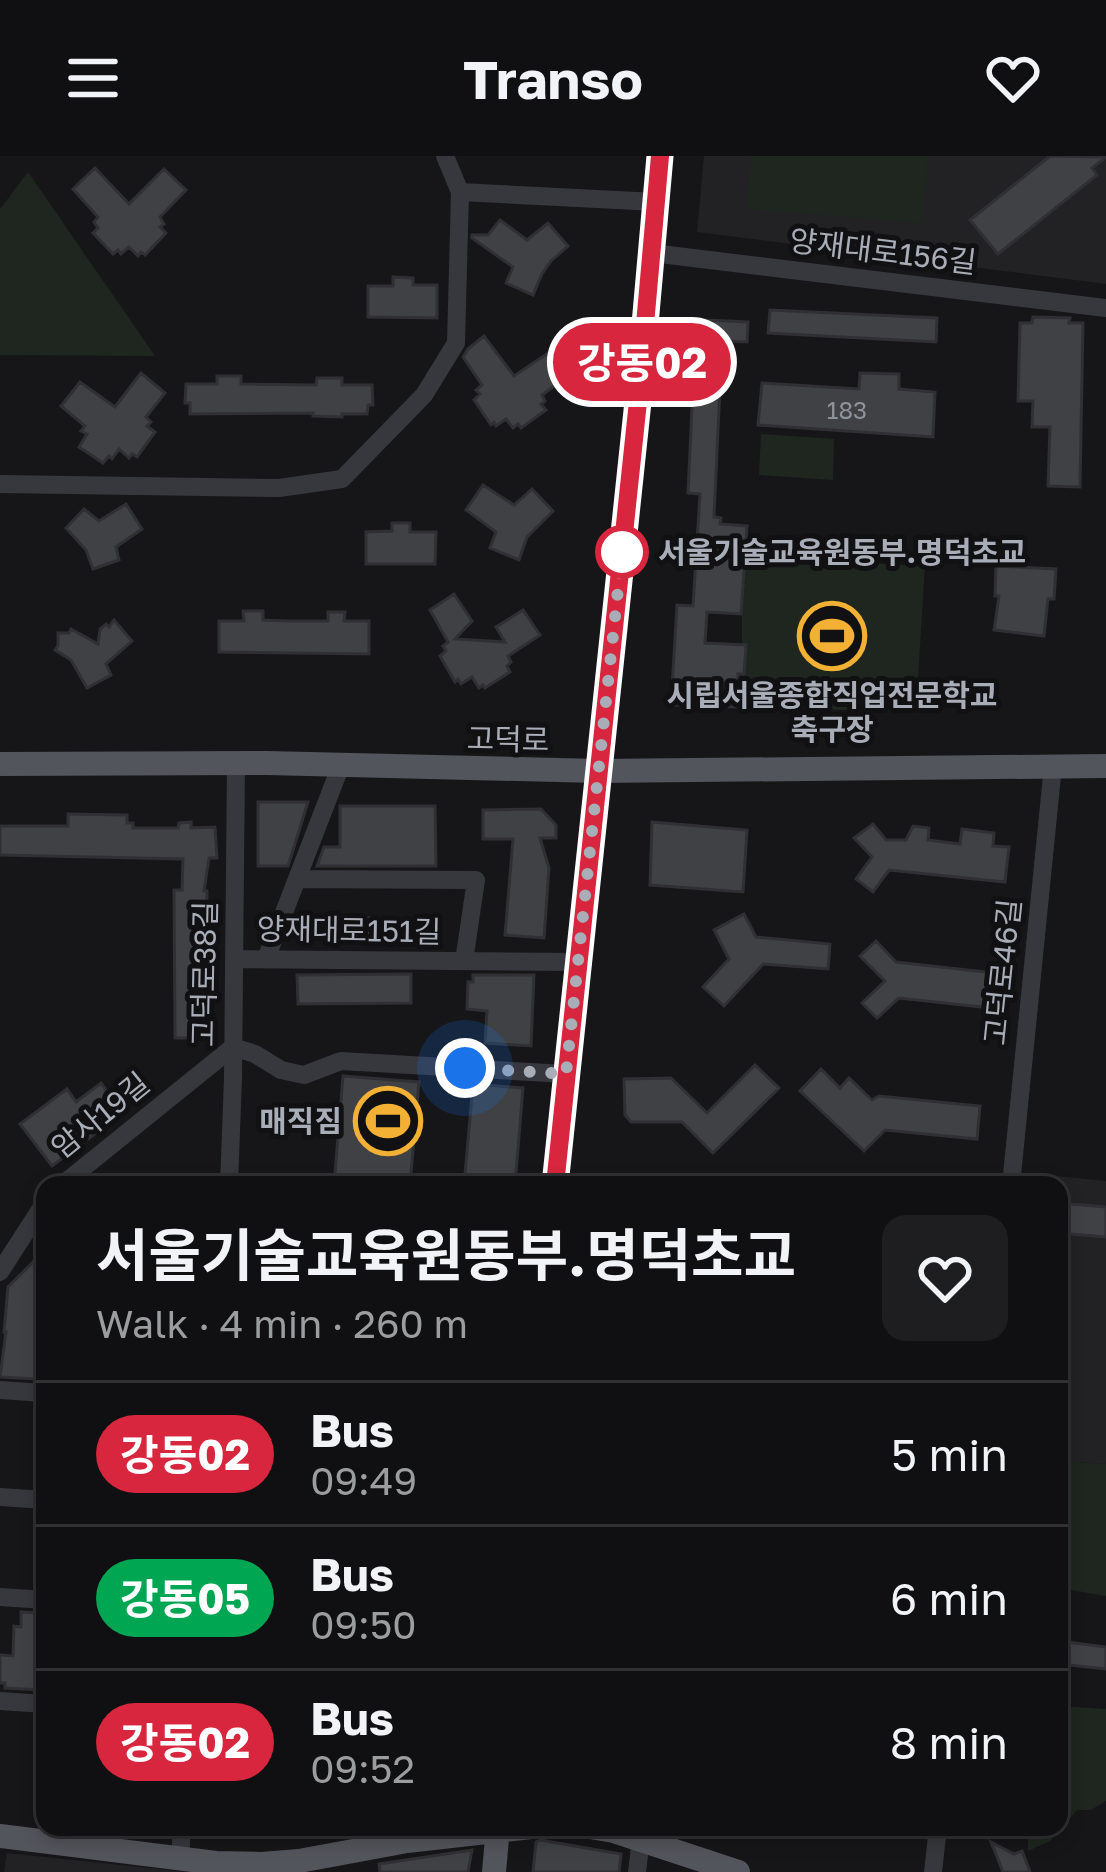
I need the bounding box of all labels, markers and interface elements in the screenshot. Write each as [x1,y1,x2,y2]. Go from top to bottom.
icon: menu [60,45,126,111]
icon: heart [980,45,1046,111]
text: Transo [463,46,643,111]
street label: 양재대로156길 [787,222,979,280]
line badge: 강동02 [558,323,726,401]
text: 강동02 [577,337,707,387]
house number: 183 [827,395,867,424]
marker: 서울기술교육원동부.명덕초교 [597,527,647,577]
place label: 서울기술교육원동부.명덕초교 [658,534,1026,570]
sports icon: 시립서울종합직업전문학교 축구장 [797,601,867,671]
place label: 시립서울종합직업전문학교 축구장 [666,677,998,747]
street label: 고덕로 [466,720,550,758]
street label: 고덕로46길 [976,897,1028,1047]
street label: 고덕로38길 [185,901,223,1047]
street label: 양재대로151길 [256,910,442,950]
your location [435,1038,495,1098]
street label: 암사19길 [44,1065,156,1165]
sports icon: 매직짐 [353,1086,423,1156]
place label: 매직짐 [259,1103,342,1139]
button: heart [882,1215,1008,1341]
text: 서울기술교육원동부.명덕초교 [96,1220,796,1289]
text: Walk · 4 min · 260 m [96,1300,468,1347]
text: Bus [310,1403,394,1457]
text: 5 min [891,1427,1008,1481]
text: 강동02 [120,1429,250,1479]
text: 09:49 [310,1457,417,1504]
text: Bus [310,1547,394,1601]
text: 6 min [890,1571,1008,1625]
text: 강동05 [120,1573,250,1623]
text: 09:50 [310,1601,416,1648]
text: Bus [310,1691,394,1745]
text: 8 min [890,1715,1008,1769]
text: 강동02 [120,1717,250,1767]
text: 09:52 [310,1745,415,1792]

